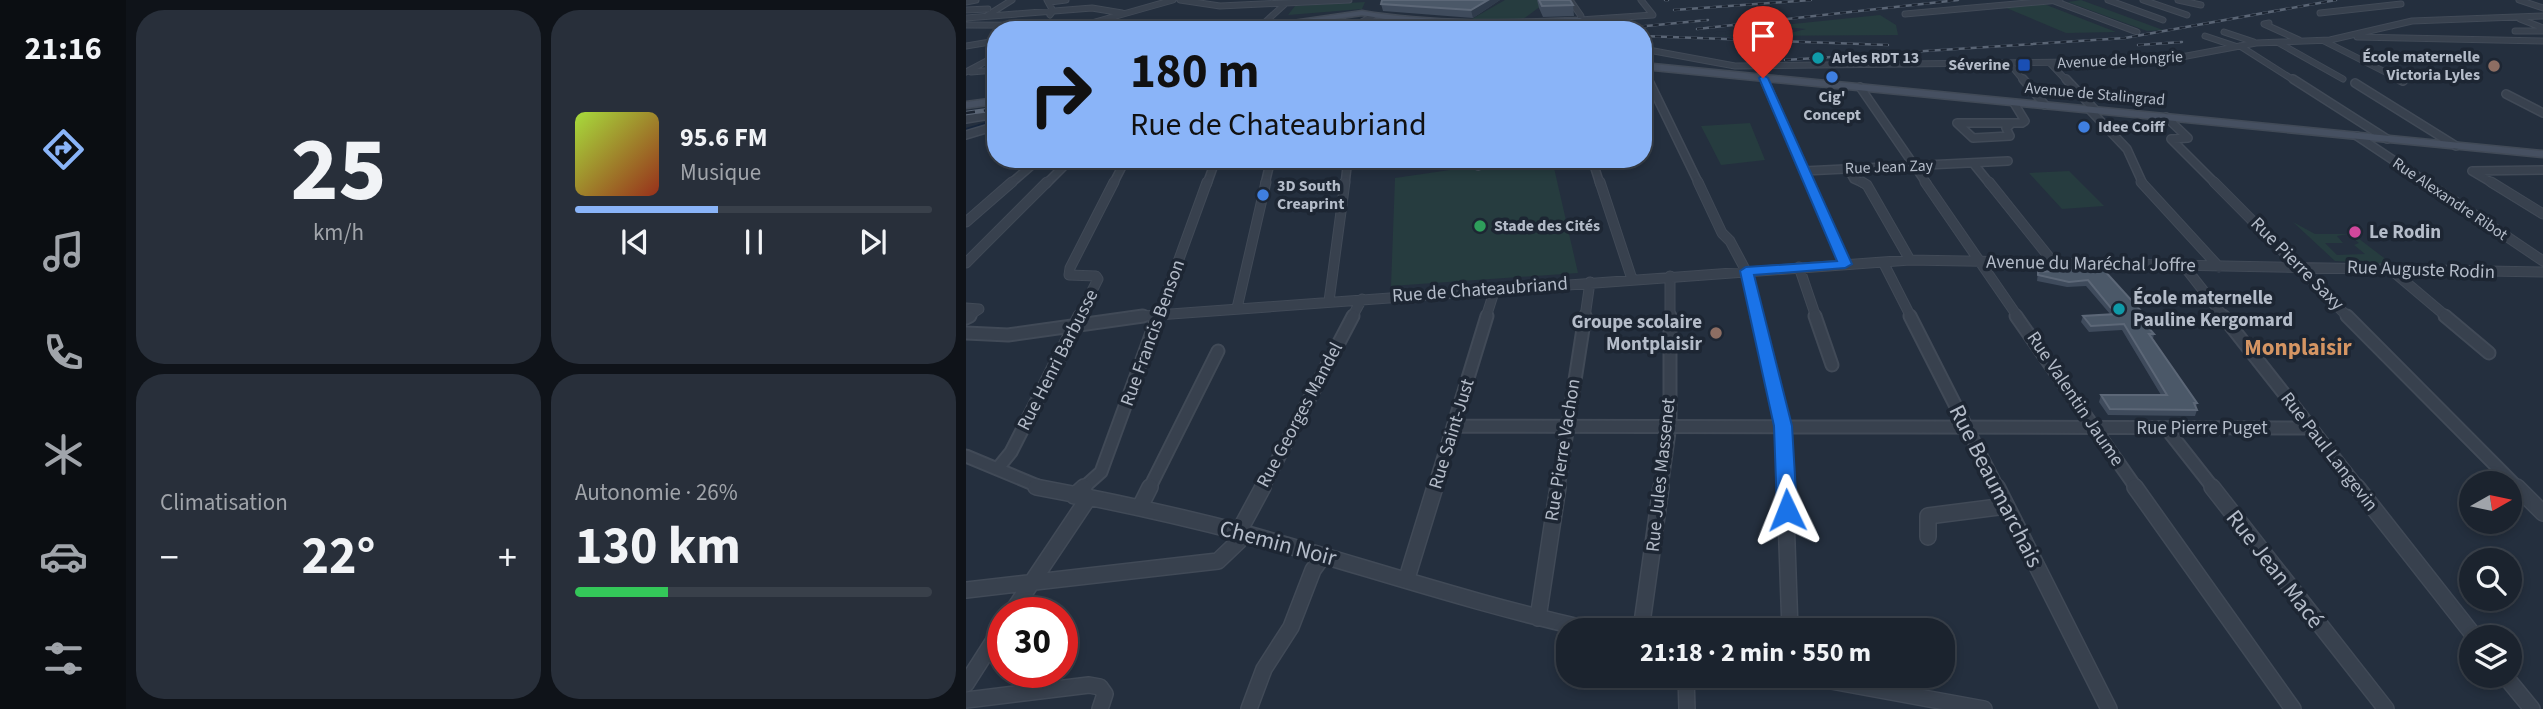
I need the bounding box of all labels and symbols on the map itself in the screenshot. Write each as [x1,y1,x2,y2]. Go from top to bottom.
pin [1733,6,1793,78]
street label: Avenue de Hongrie [2057,46,2183,74]
place label: École maternelle Victoria Lyles [2362,46,2480,86]
place label: Arles RDT 13 [1831,47,1919,69]
marker: Arles RDT 13 [1810,50,1826,66]
place label: Séverine [1948,54,2010,76]
marker: Séverine [2016,57,2032,73]
marker: École maternelle Victoria Lyles [2486,58,2502,74]
marker: Cig' Concept [1824,69,1840,85]
street label: Avenue de Stalingrad [2024,77,2166,111]
place label: Cig' Concept [1803,86,1861,126]
place label: Idee Coiff [2098,116,2166,138]
marker: Idee Coiff [2076,119,2092,135]
street label: Rue Alexandre Ribot [2388,152,2512,246]
street label: Rue Jean Zay [1845,154,1934,180]
place label: 3D South Creaprint [1277,175,1344,215]
marker: 3D South Creaprint [1255,187,1271,203]
street label: Rue Pierre Saxy [2244,211,2350,317]
place label: Stade des Cités [1494,215,1600,237]
marker: Stade des Cités [1472,218,1488,234]
place label: Le Rodin [2369,219,2441,246]
marker: Le Rodin [2347,224,2363,240]
street label: Avenue du Maréchal Joffre [1986,249,2196,279]
street label: Rue Auguste Rodin [2346,254,2496,286]
street label: Rue Francis Benson [1114,256,1192,410]
street label: Rue de Chateaubriand [1391,270,1569,310]
street label: Rue Henri Barbusse [1011,285,1105,435]
place label: École maternelle Pauline Kergomard [2133,285,2293,334]
marker: École maternelle Pauline Kergomard [2111,301,2127,317]
place label: Groupe scolaire Montplaisir [1571,309,1702,358]
marker: Groupe scolaire Montplaisir [1708,325,1724,341]
street label: Rue Valentin Jaume [2020,326,2130,472]
district label: Monplaisir [2244,331,2353,364]
street label: Rue Georges Mandel [1250,337,1350,493]
street label: Rue Saint-Just [1422,375,1482,492]
street label: Rue Pierre Vachon [1538,377,1588,523]
street label: Rue Paul Langevin [2274,387,2384,517]
street label: Rue Jules Massenet [1639,396,1683,553]
street label: Rue Beaumarchais [1941,399,2051,573]
street label: Rue Pierre Puget [2136,415,2268,442]
north arrow [2459,471,2522,534]
position arrow [1750,473,1824,547]
street label: Rue Jean Macé [2218,503,2332,635]
street label: Chemin Noir [1216,512,1341,575]
speed limit sign: 30 [987,597,1078,688]

